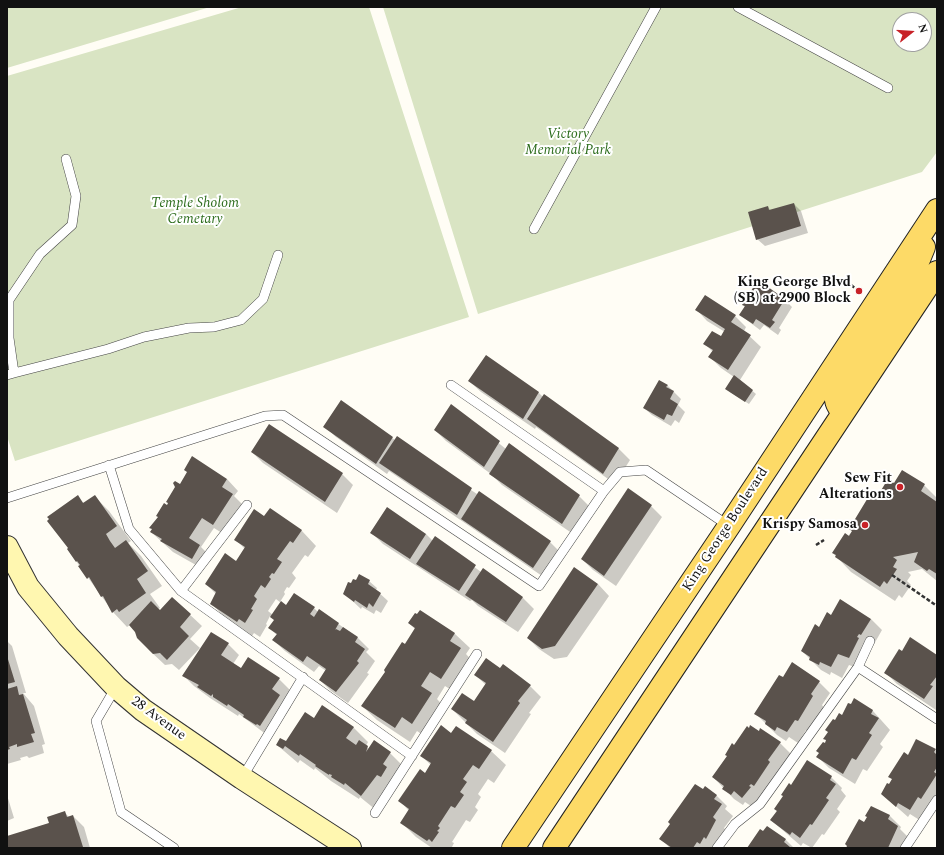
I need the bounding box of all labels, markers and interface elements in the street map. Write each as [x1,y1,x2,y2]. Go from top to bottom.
north arrow [892,12,932,52]
text: N [914,22,932,35]
park label: Victory Memorial Park [525,127,611,160]
park label: Temple Sholom Cemetary [151,196,239,228]
place label: King George Blvd (SB) at 2900 Block [734,275,851,308]
marker: King George Blvd (SB) at 2900 Block [854,286,864,296]
street label: King George Boulevard [680,465,772,595]
place label: Sew Fit Alterations [819,471,892,504]
marker: Sew Fit Alterations [895,482,905,492]
place label: Krispy Samosa [762,517,857,533]
marker: Krispy Samosa [860,520,870,530]
street label: 28 Avenue [127,693,189,745]

